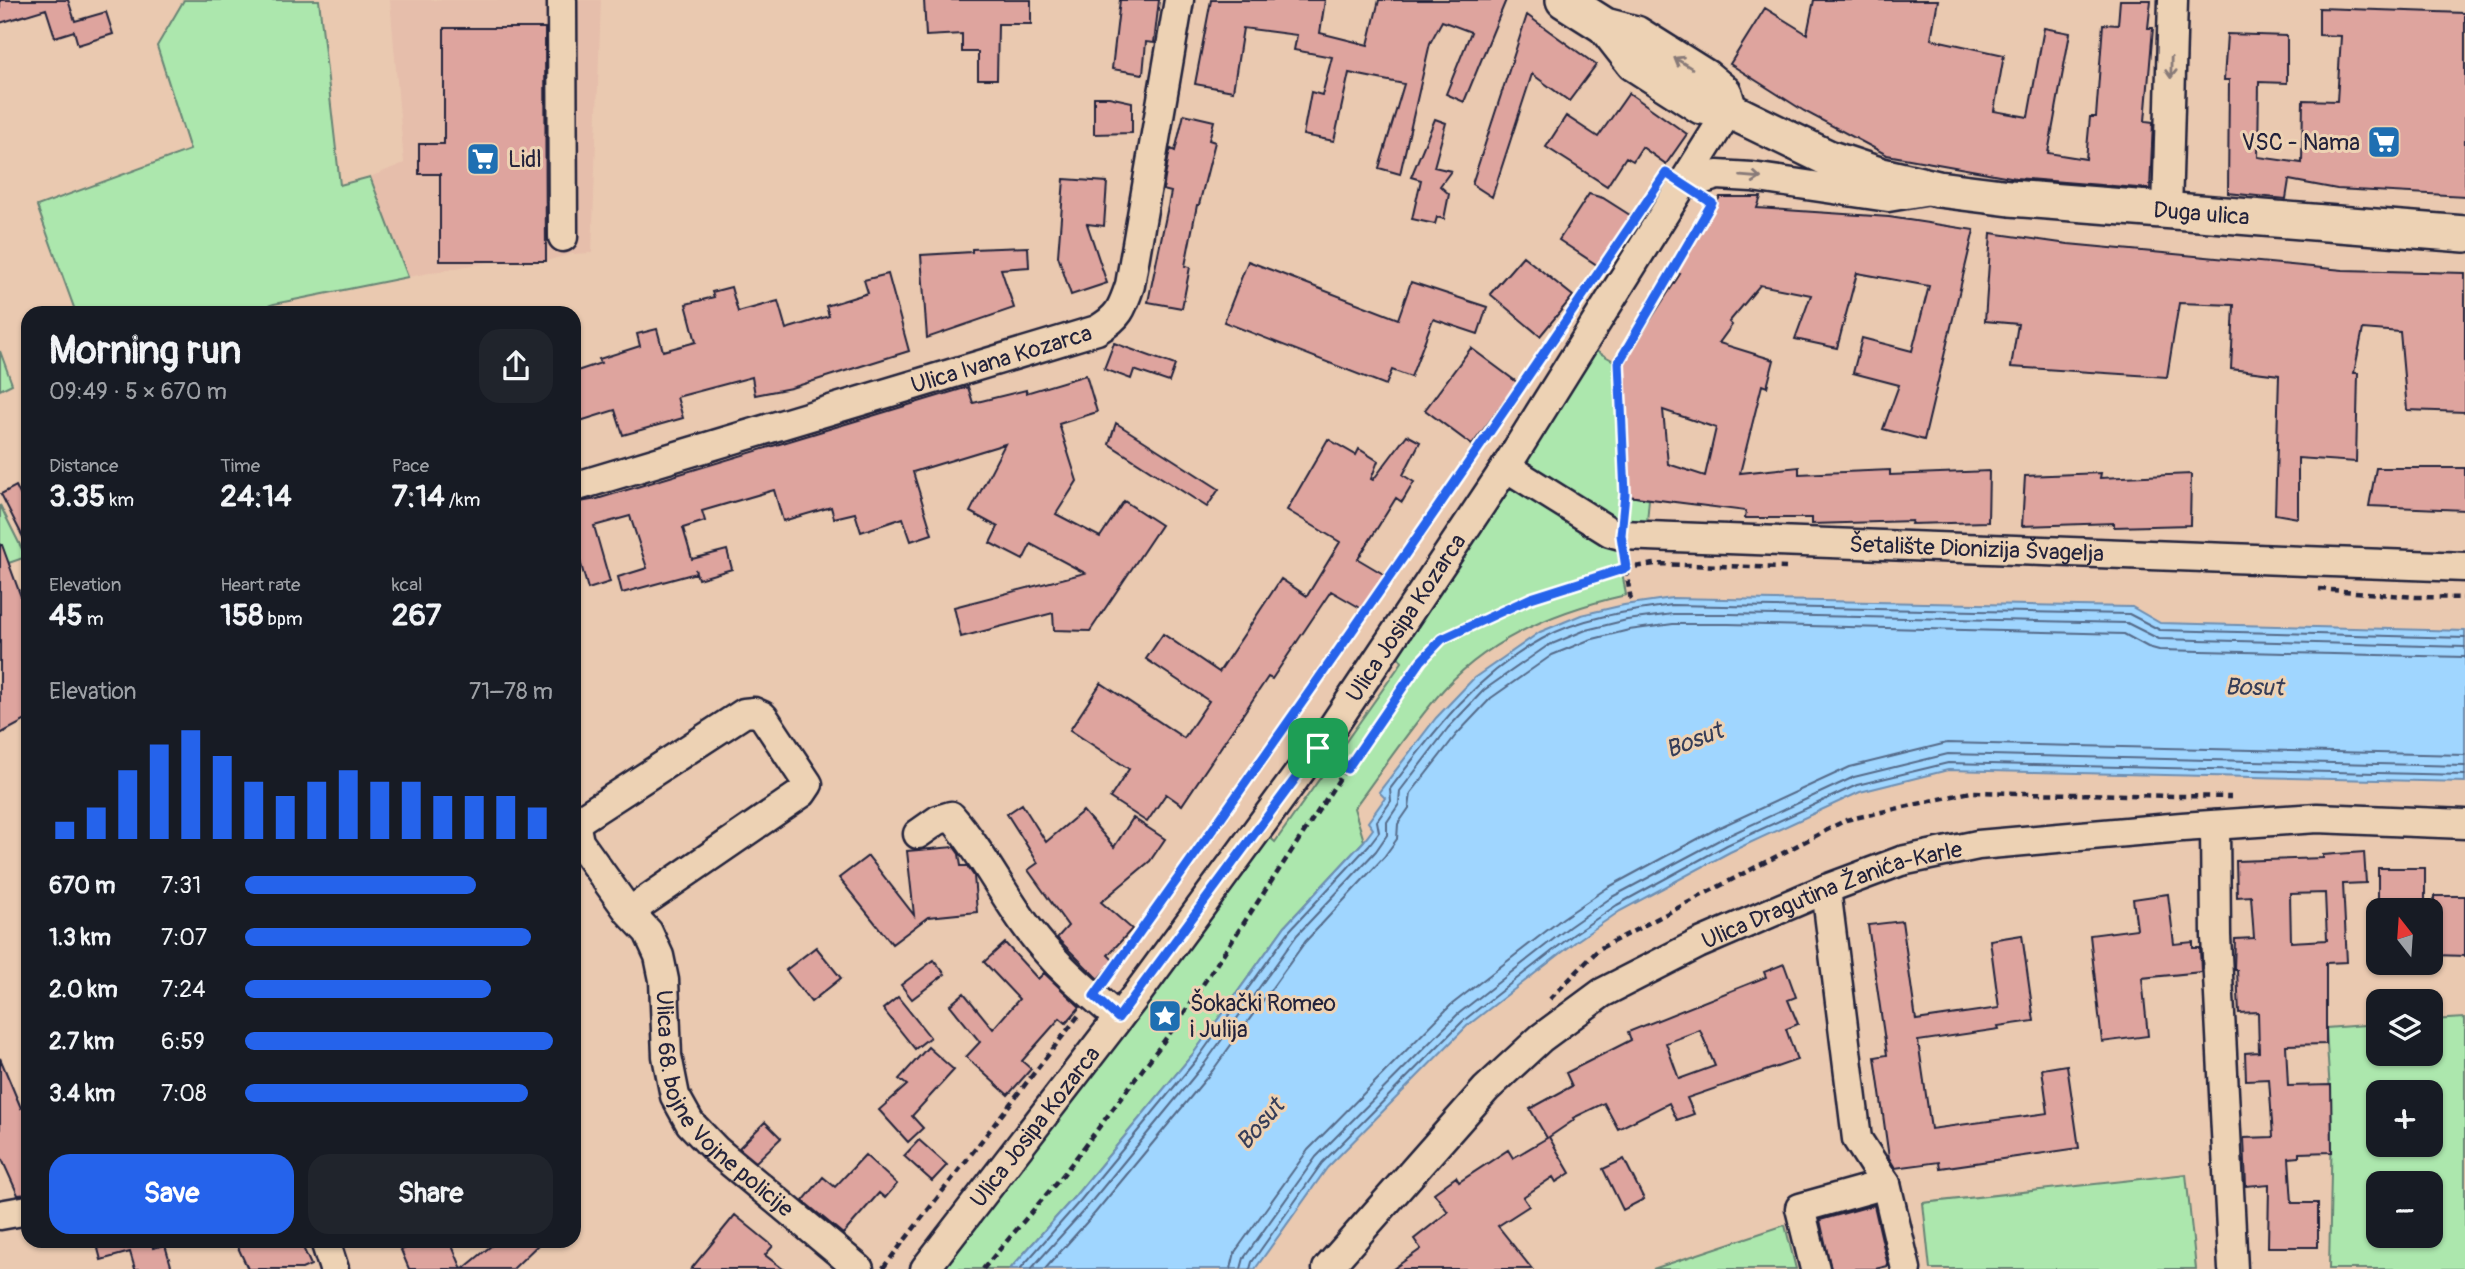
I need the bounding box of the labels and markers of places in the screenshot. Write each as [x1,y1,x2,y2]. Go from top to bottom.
supermarket icon: VSC - Nama [2365,123,2403,161]
place label: VSC - Nama [2241,128,2360,157]
supermarket icon: Lidl [464,140,502,178]
place label: Lidl [508,145,542,174]
pin [1288,718,1348,778]
place label: Šokački Romeo i Julija [1190,988,1336,1044]
place icon: Šokački Romeo i Julija [1146,997,1184,1035]

